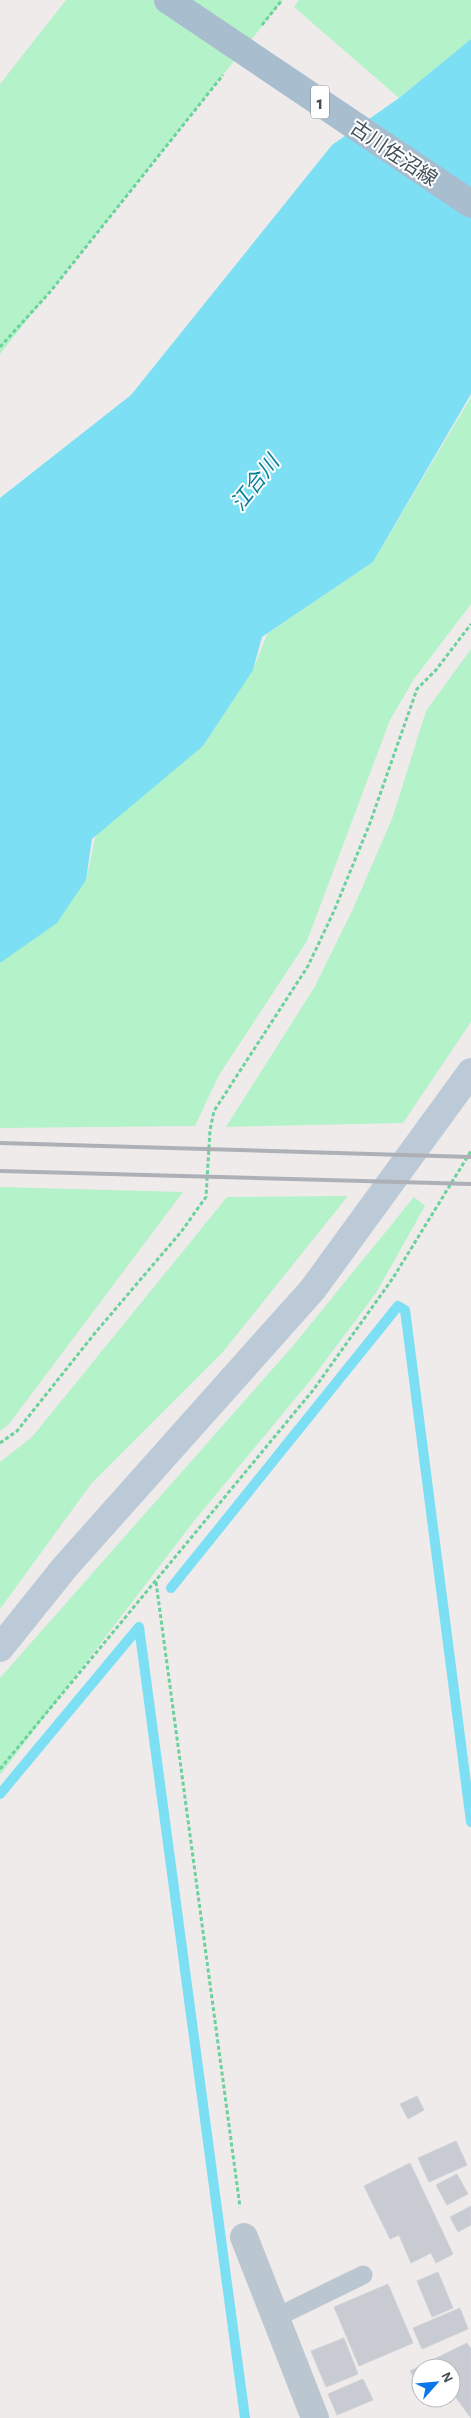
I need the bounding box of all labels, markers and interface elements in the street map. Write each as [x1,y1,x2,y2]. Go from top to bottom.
road number: 1 [311,85,329,118]
street label: 古川佐沼線 [346,116,442,190]
water label: 江合川 [227,450,284,515]
north arrow [411,2358,461,2408]
text: N [438,2370,455,2385]

